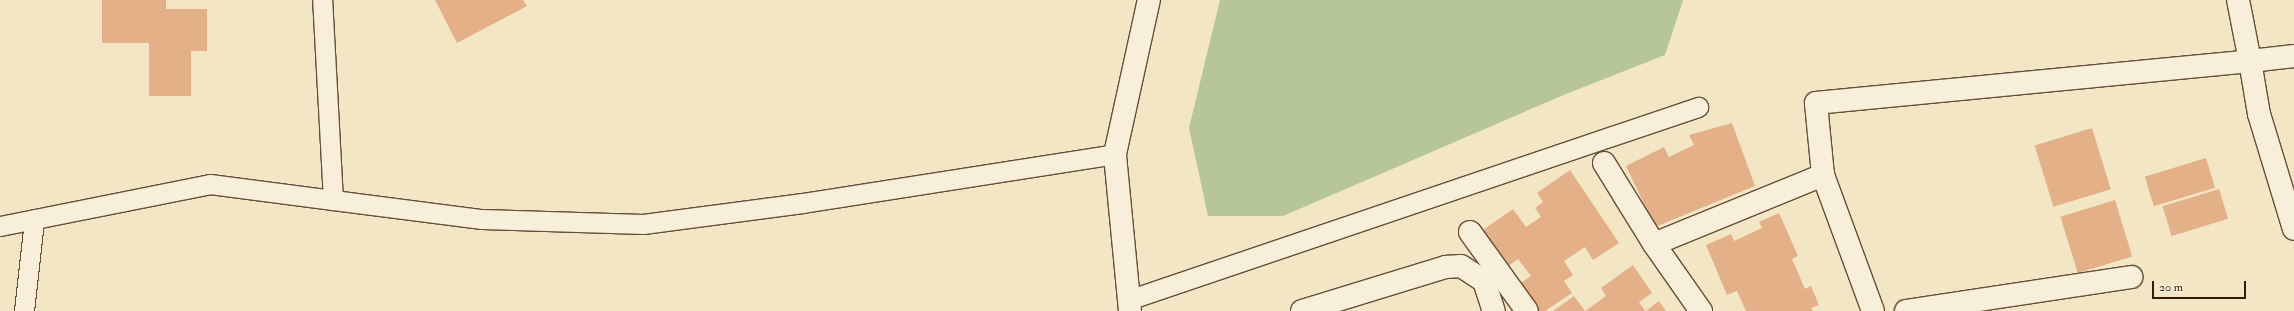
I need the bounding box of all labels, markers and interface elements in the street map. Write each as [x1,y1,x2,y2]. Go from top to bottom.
scale bar [2154,273,2248,299]
text: 20 m [2159,280,2183,295]

